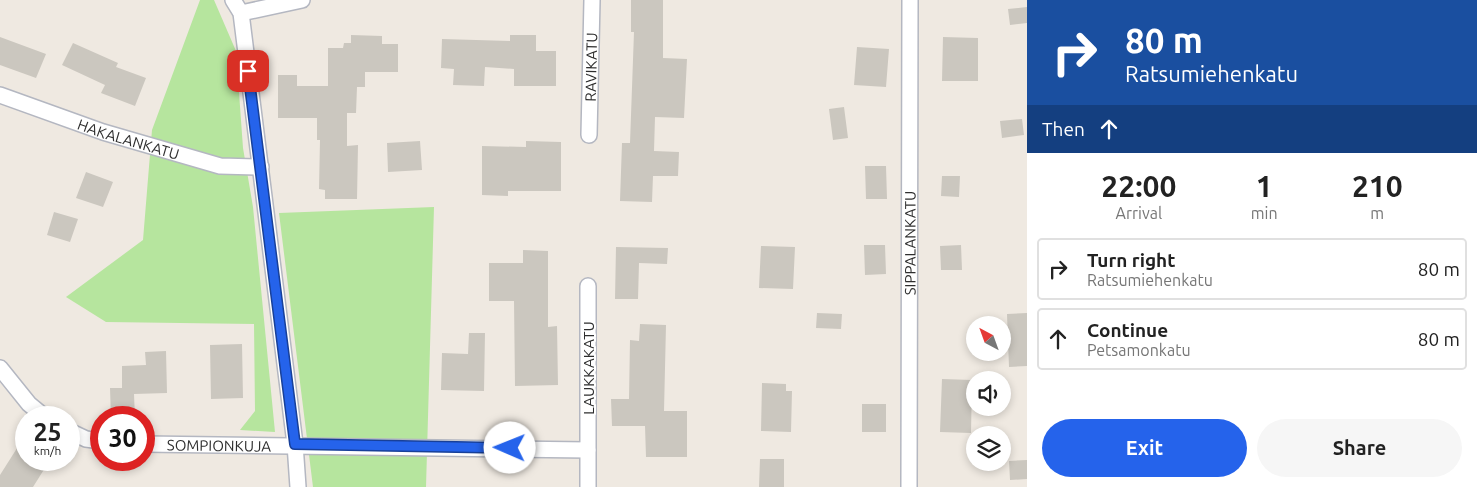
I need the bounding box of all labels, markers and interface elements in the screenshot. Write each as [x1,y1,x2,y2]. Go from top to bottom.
icon: right [1042,20,1107,85]
text: 80 m [1125,20,1203,60]
street label: RAVIKATU [581,32,600,102]
pin [227,50,269,92]
icon: arrive [234,57,262,85]
text: Ratsumiehenkatu [1125,61,1298,86]
street label: HAKALANKATU [76,115,181,162]
icon: ahead [1095,115,1123,143]
text: Then [1042,118,1085,140]
text: 22:00 [1101,169,1176,203]
text: 1 [1256,169,1273,203]
text: 210 [1352,169,1403,203]
street label: SIPPALANKATU [901,191,918,295]
text: Arrival [1116,204,1162,222]
text: min [1251,204,1278,222]
text: m [1370,204,1384,222]
text: Turn right [1087,249,1175,271]
icon: right [1044,255,1072,283]
text: 80 m [1418,258,1460,280]
text: Ratsumiehenkatu [1087,271,1213,289]
north arrow [966,316,1011,361]
map controls [966,316,1011,471]
text: Continue [1087,319,1168,341]
street label: LAUKKAKATU [580,321,597,415]
icon: ahead [1044,325,1072,353]
text: 80 m [1418,328,1460,350]
text: Petsamonkatu [1087,341,1191,359]
button: sound [966,371,1011,416]
speed limit sign: 30 [90,406,155,471]
text: 25 [33,418,62,446]
button: Exit [1042,419,1247,477]
button: Share [1257,419,1462,477]
position arrow [483,421,535,473]
button: layers [966,426,1011,471]
street label: SOMPIONKUJA [167,436,271,454]
text: km/h [34,444,61,457]

